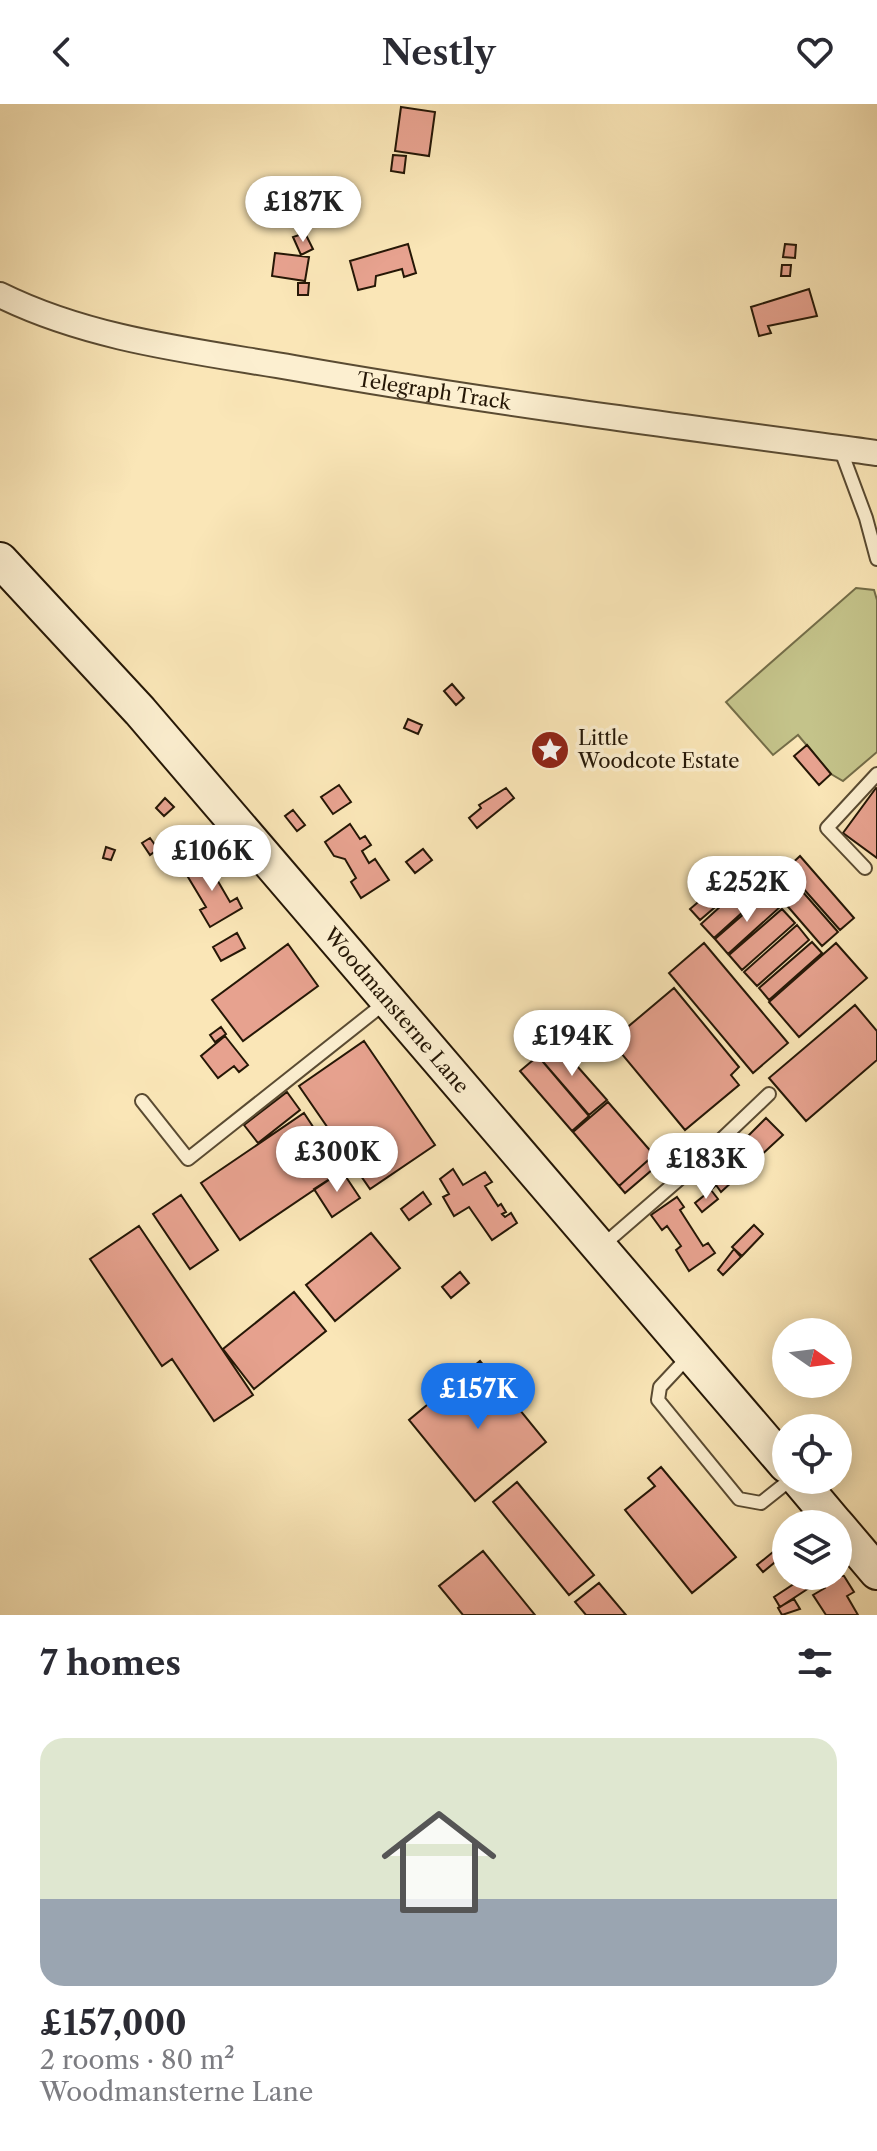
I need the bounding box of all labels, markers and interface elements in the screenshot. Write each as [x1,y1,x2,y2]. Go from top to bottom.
icon: back [40,30,84,74]
text: Nestly [381,30,496,74]
icon: heart [793,30,837,74]
pin: £187K [247,176,359,244]
text: £187K [263,186,343,218]
street label: Telegraph Track [355,367,514,415]
place label: Little Woodcote Estate [577,726,740,773]
place icon: Little Woodcote Estate [529,729,571,771]
pin: £106K [156,825,268,893]
text: £106K [171,835,253,867]
pin: £252K [691,856,803,924]
text: £252K [705,866,789,898]
street label: Woodmansterne Lane [318,922,474,1098]
pin: £194K [516,1010,628,1078]
text: £194K [532,1020,612,1052]
pin: £300K [281,1126,393,1194]
pin: £183K [650,1133,762,1201]
text: £300K [294,1136,380,1168]
text: £183K [666,1143,746,1175]
north arrow [772,1318,852,1398]
map controls [772,1318,852,1590]
pin: £157K [422,1363,534,1431]
text: £157K [439,1373,517,1405]
button: locate [772,1414,852,1494]
button: layers [772,1510,852,1590]
icon: filters [793,1641,837,1685]
text: 7 homes [40,1642,181,1684]
icon: home [367,1790,511,1934]
text: £157,000 [40,2002,187,2044]
text: 2 rooms · 80 m² [40,2044,235,2076]
text: Woodmansterne Lane [40,2076,313,2108]

